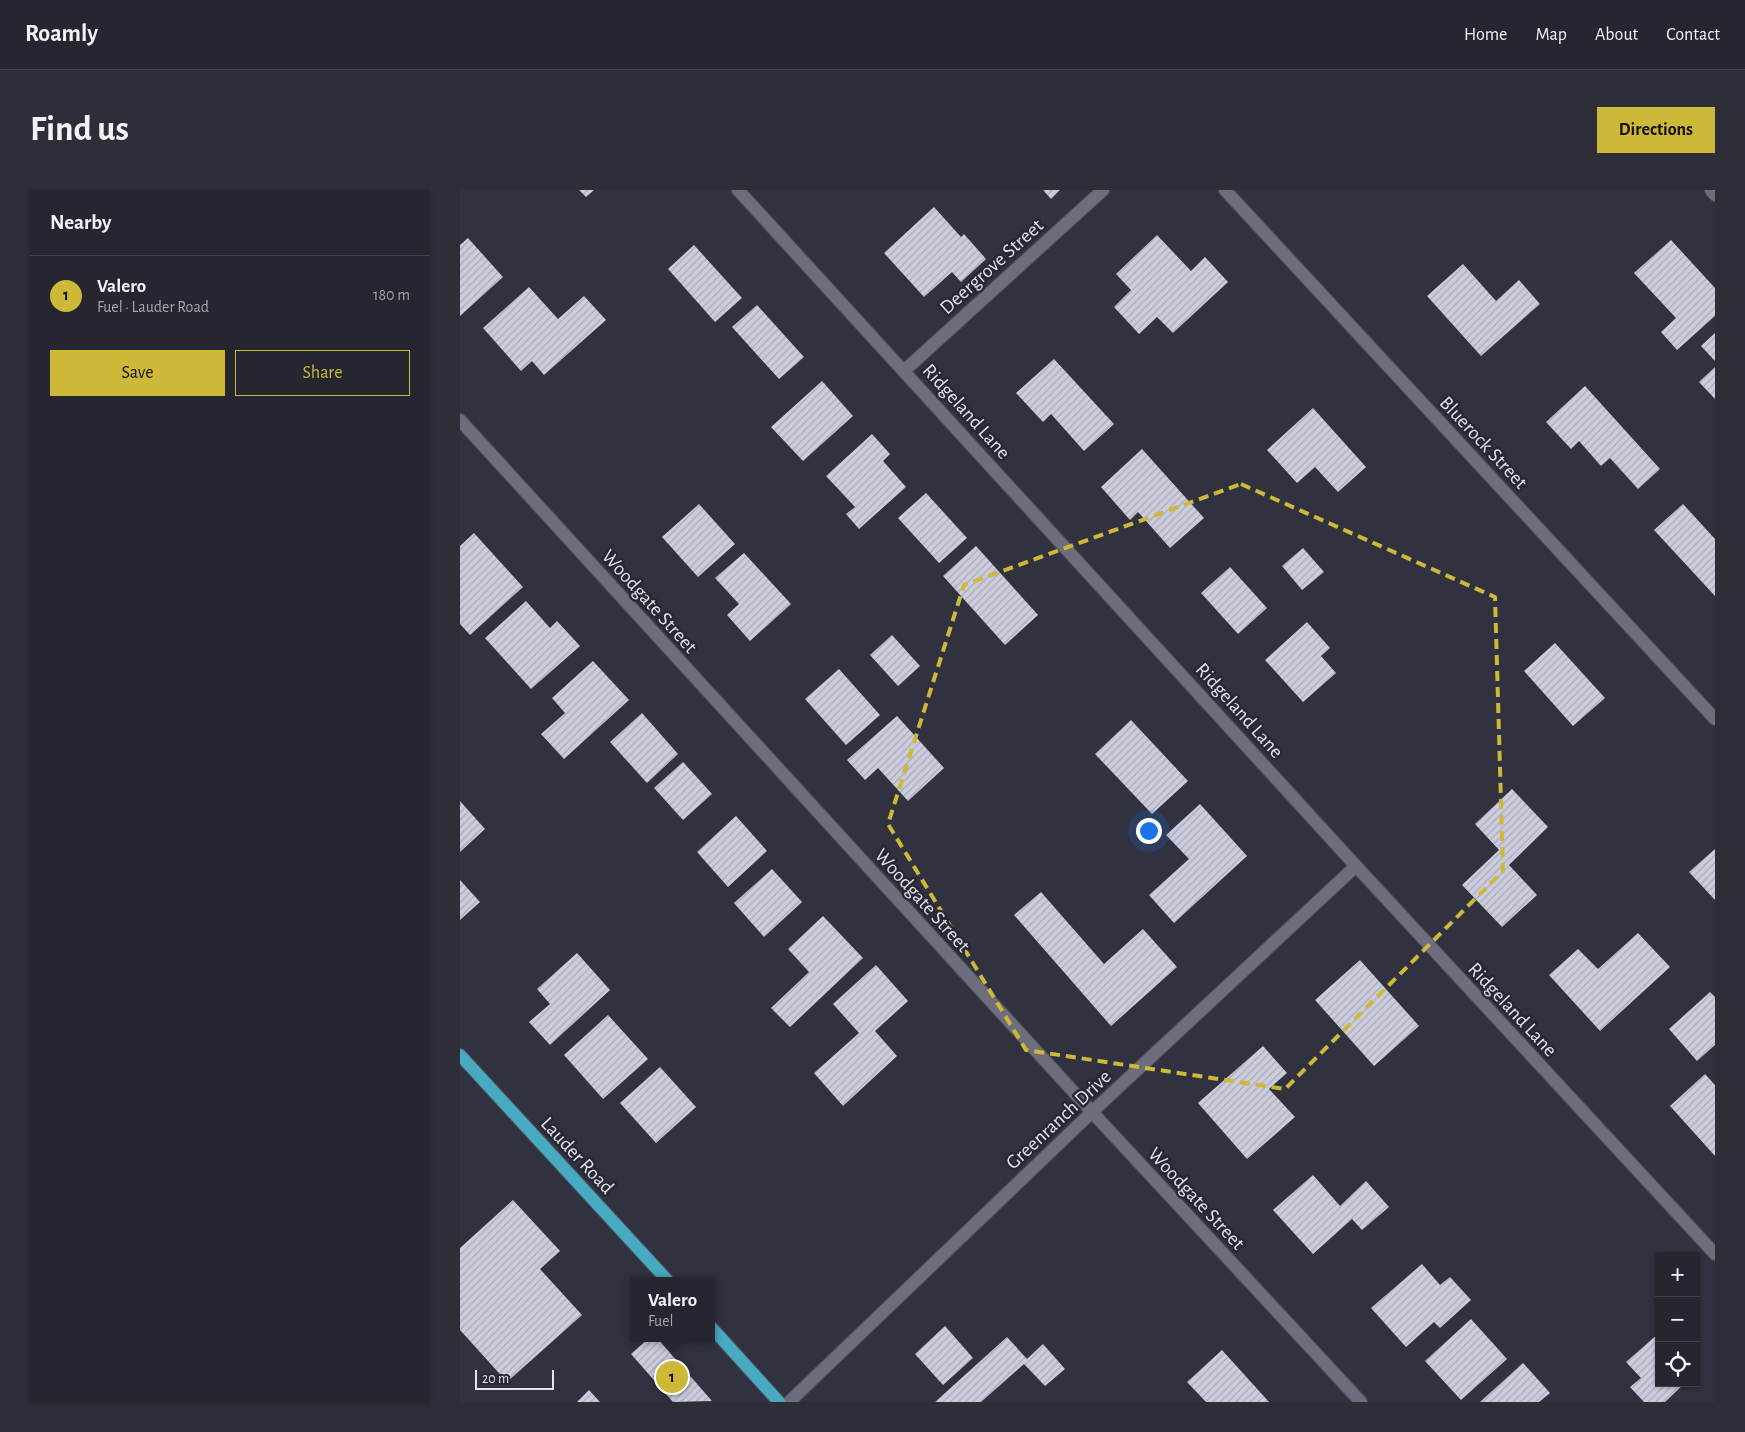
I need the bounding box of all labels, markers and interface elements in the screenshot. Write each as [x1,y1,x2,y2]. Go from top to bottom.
text: Roamly [25,22,98,46]
text: Home [1464,26,1507,44]
text: Map [1535,26,1567,44]
text: About [1595,26,1638,44]
text: Contact [1666,26,1720,44]
button: Directions [1597,107,1715,153]
text: Find us [30,112,129,147]
text: Nearby [50,212,111,233]
street label: Deergrove Street [936,215,1048,318]
text: Valero [97,277,146,296]
text: 1 [63,287,69,303]
text: 180 m [373,287,410,303]
text: Fuel · Lauder Road [97,299,209,315]
button: Save [50,350,225,396]
button: Share [235,350,410,396]
street label: Ridgeland Lane [919,360,1014,463]
street label: Bluerock Street [1436,393,1531,493]
street label: Woodgate Street [598,546,701,658]
street label: Ridgeland Lane [1192,659,1287,762]
your location [1136,818,1162,844]
street label: Woodgate Street [871,845,974,957]
street label: Ridgeland Lane [1464,959,1561,1060]
street label: Greenranch Drive [1002,1066,1115,1173]
street label: Lauder Road [537,1113,618,1198]
street label: Woodgate Street [1144,1144,1249,1254]
map controls [1655,1252,1700,1387]
button: + [1655,1252,1700,1297]
popup [630,1277,715,1342]
text: Valero [648,1291,697,1310]
button: − [1655,1297,1700,1342]
text: Fuel [648,1313,674,1329]
button: locate [1655,1342,1700,1387]
pin: 1 [656,1358,688,1396]
scale bar [475,1367,554,1390]
text: 20 m [482,1372,509,1386]

